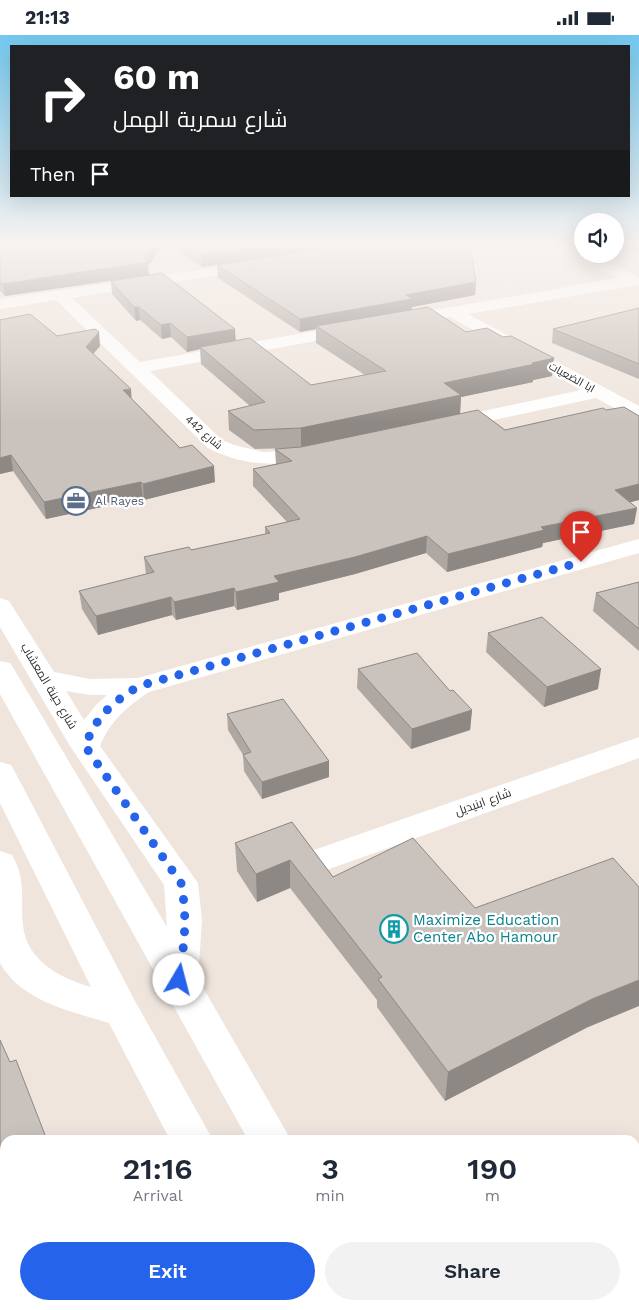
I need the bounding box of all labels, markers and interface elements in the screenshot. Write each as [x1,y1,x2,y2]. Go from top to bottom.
text: 21:13 [25,6,70,29]
text: 60 m [113,56,200,98]
icon: right [30,65,95,130]
text: شارع سمرية الهمل [113,107,287,132]
icon: arrive [86,160,114,188]
text: Then [30,163,76,186]
map controls [574,213,624,263]
button: sound [574,213,624,263]
street label: ابا الضعيات [547,360,597,395]
street label: شارع 442 [182,413,225,453]
office icon: Al Rayes [61,486,91,516]
place label: Al Rayes [95,494,144,508]
pin [560,511,602,562]
icon: arrive [567,518,595,546]
street label: شارع حينة المعشاب [17,641,80,732]
street label: شارع ابنيديل [453,785,513,820]
place label: Maximize Education Center Abo Hamour [413,911,559,946]
building icon: Maximize Education Center Abo Hamour [379,914,409,944]
position arrow [152,953,204,1005]
text: 21:16 [123,1151,193,1186]
text: 3 [321,1151,339,1186]
text: 190 [467,1151,517,1186]
text: Arrival [133,1186,183,1205]
text: min [315,1186,345,1205]
text: m [485,1186,500,1205]
button: Exit [20,1242,315,1300]
button: Share [325,1242,620,1300]

